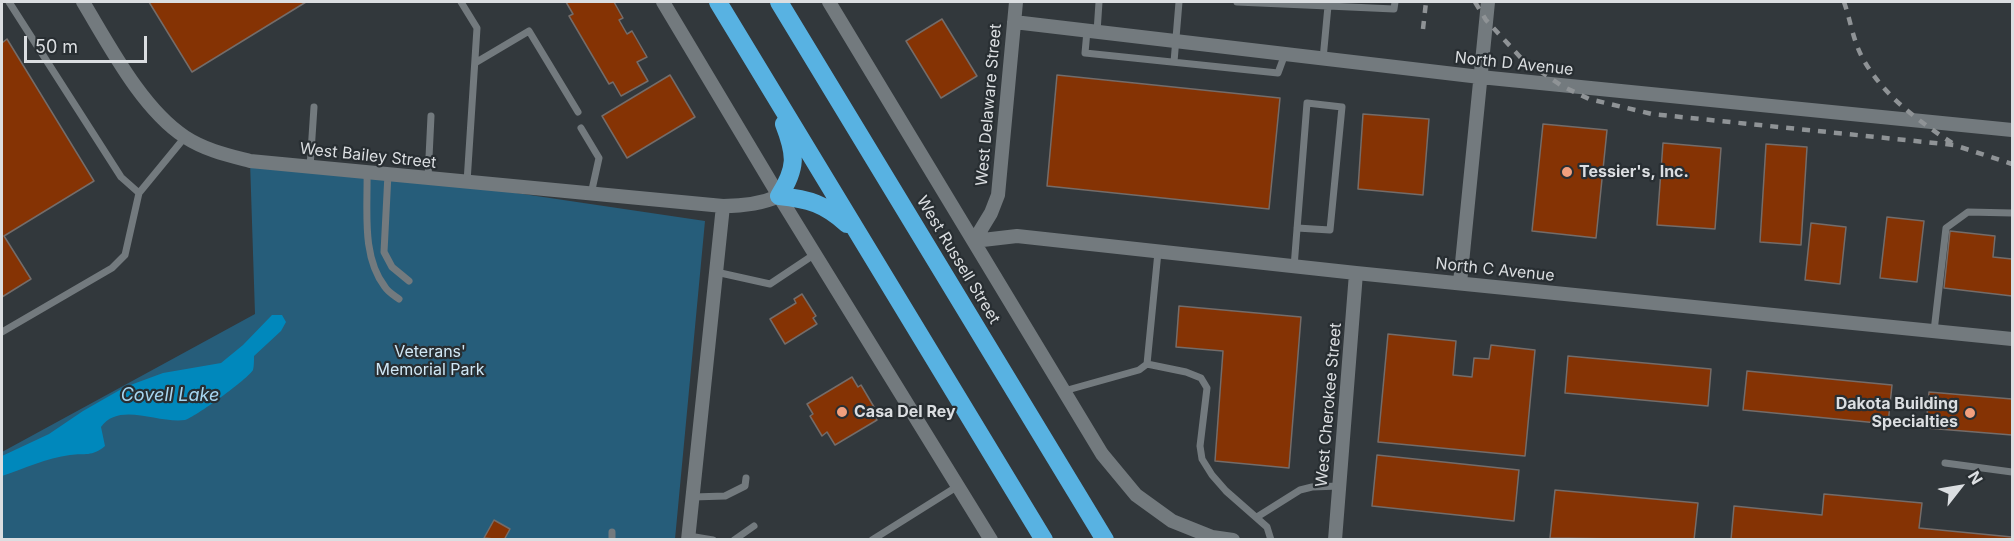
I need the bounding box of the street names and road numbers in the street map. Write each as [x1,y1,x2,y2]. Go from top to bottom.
street label: West Delaware Street [972,23,1006,187]
street label: North D Avenue [1454,48,1574,80]
street label: West Bailey Street [299,139,437,173]
street label: West Russell Street [912,193,1004,327]
street label: North C Avenue [1435,254,1555,286]
street label: West Cherokee Street [1312,322,1346,488]

